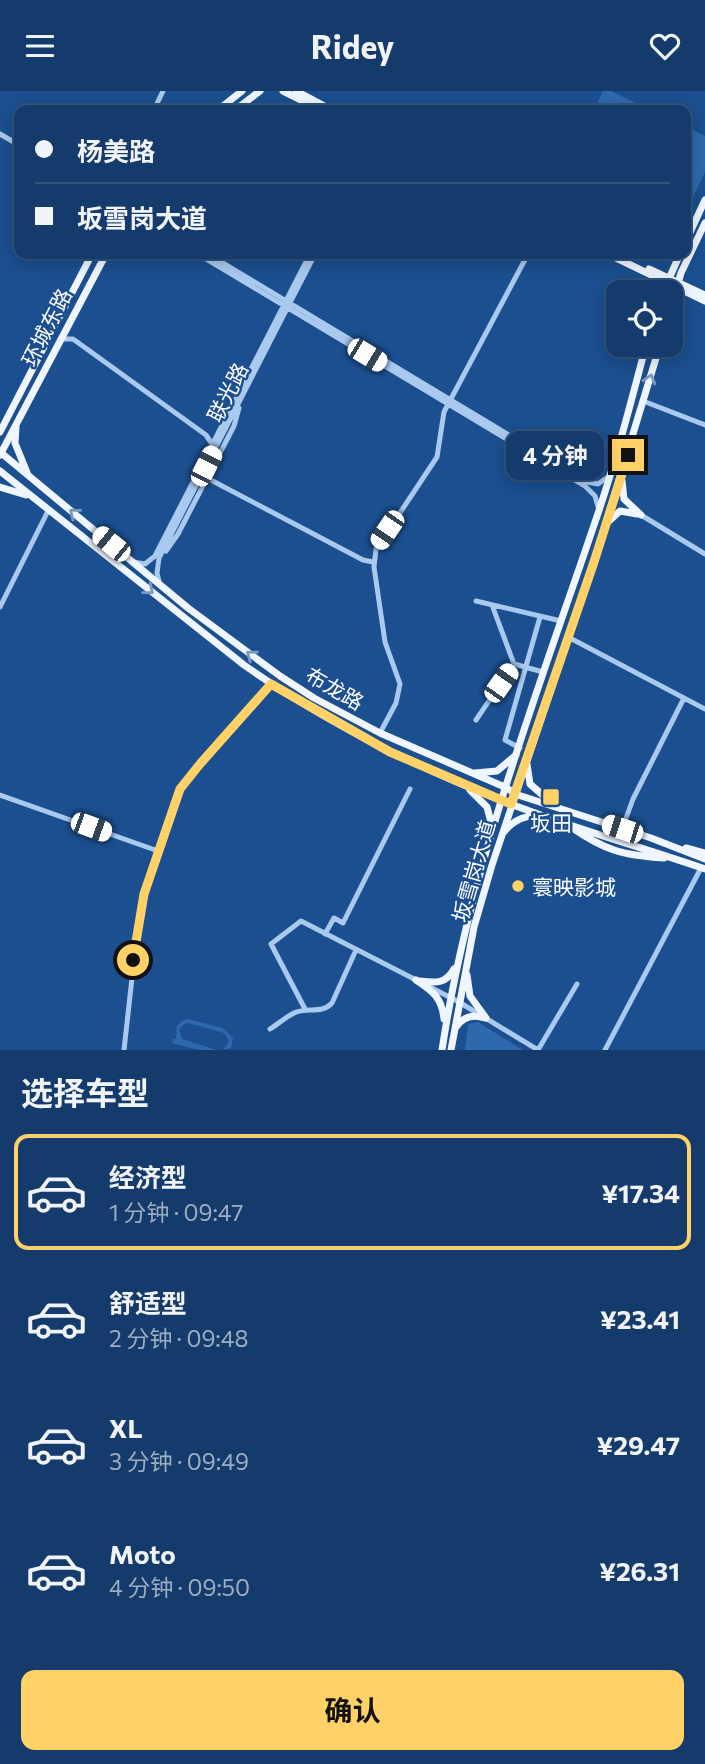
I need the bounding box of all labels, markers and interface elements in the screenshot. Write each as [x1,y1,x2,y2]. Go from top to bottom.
text: Ridey [311,26,394,66]
icon: menu [21,27,59,65]
icon: heart [646,27,684,65]
text: 杨美路 [77,135,155,166]
text: 坂雪岗大道 [77,202,207,233]
map controls [606,280,683,357]
button: locate [606,280,683,357]
street label: 环城东路 [16,284,76,370]
car [344,335,391,375]
street label: 联光路 [202,358,252,426]
one-way arrow [641,374,656,386]
callout: 4 分钟 [505,431,604,479]
route end [612,439,644,471]
text: 4 分钟 [523,441,587,469]
car [188,443,225,489]
car [367,507,408,553]
one-way arrow [69,509,82,521]
car [89,523,134,565]
one-way arrow [141,582,153,595]
one-way arrow [246,651,259,664]
car [481,660,522,706]
street label: 布龙路 [301,661,369,715]
marker: 坂田 [541,787,561,807]
car [68,810,115,844]
place label: 坂田 [530,810,572,835]
car [599,813,646,845]
street label: 坂雪岗大道 [447,817,499,925]
place label: 寰映影城 [532,874,616,899]
marker: 寰映影城 [510,878,526,894]
route start [117,944,149,976]
text: 选择车型 [21,1072,149,1112]
icon: car [25,1161,88,1224]
text: 经济型 [109,1161,187,1192]
text: ¥17.34 [601,1177,680,1208]
text: 1 分钟 · 09:47 [109,1198,243,1226]
icon: car [25,1287,88,1350]
text: 舒适型 [109,1287,187,1318]
text: ¥23.41 [600,1303,680,1334]
text: 2 分钟 · 09:48 [109,1324,249,1352]
text: XL [109,1412,143,1443]
icon: car [25,1413,88,1476]
text: ¥29.47 [597,1429,680,1460]
text: 3 分钟 · 09:49 [109,1447,249,1475]
text: Moto [109,1538,176,1569]
icon: car [25,1539,88,1602]
text: ¥26.31 [599,1555,680,1586]
text: 4 分钟 · 09:50 [109,1573,250,1601]
button: 确认 [21,1670,684,1750]

